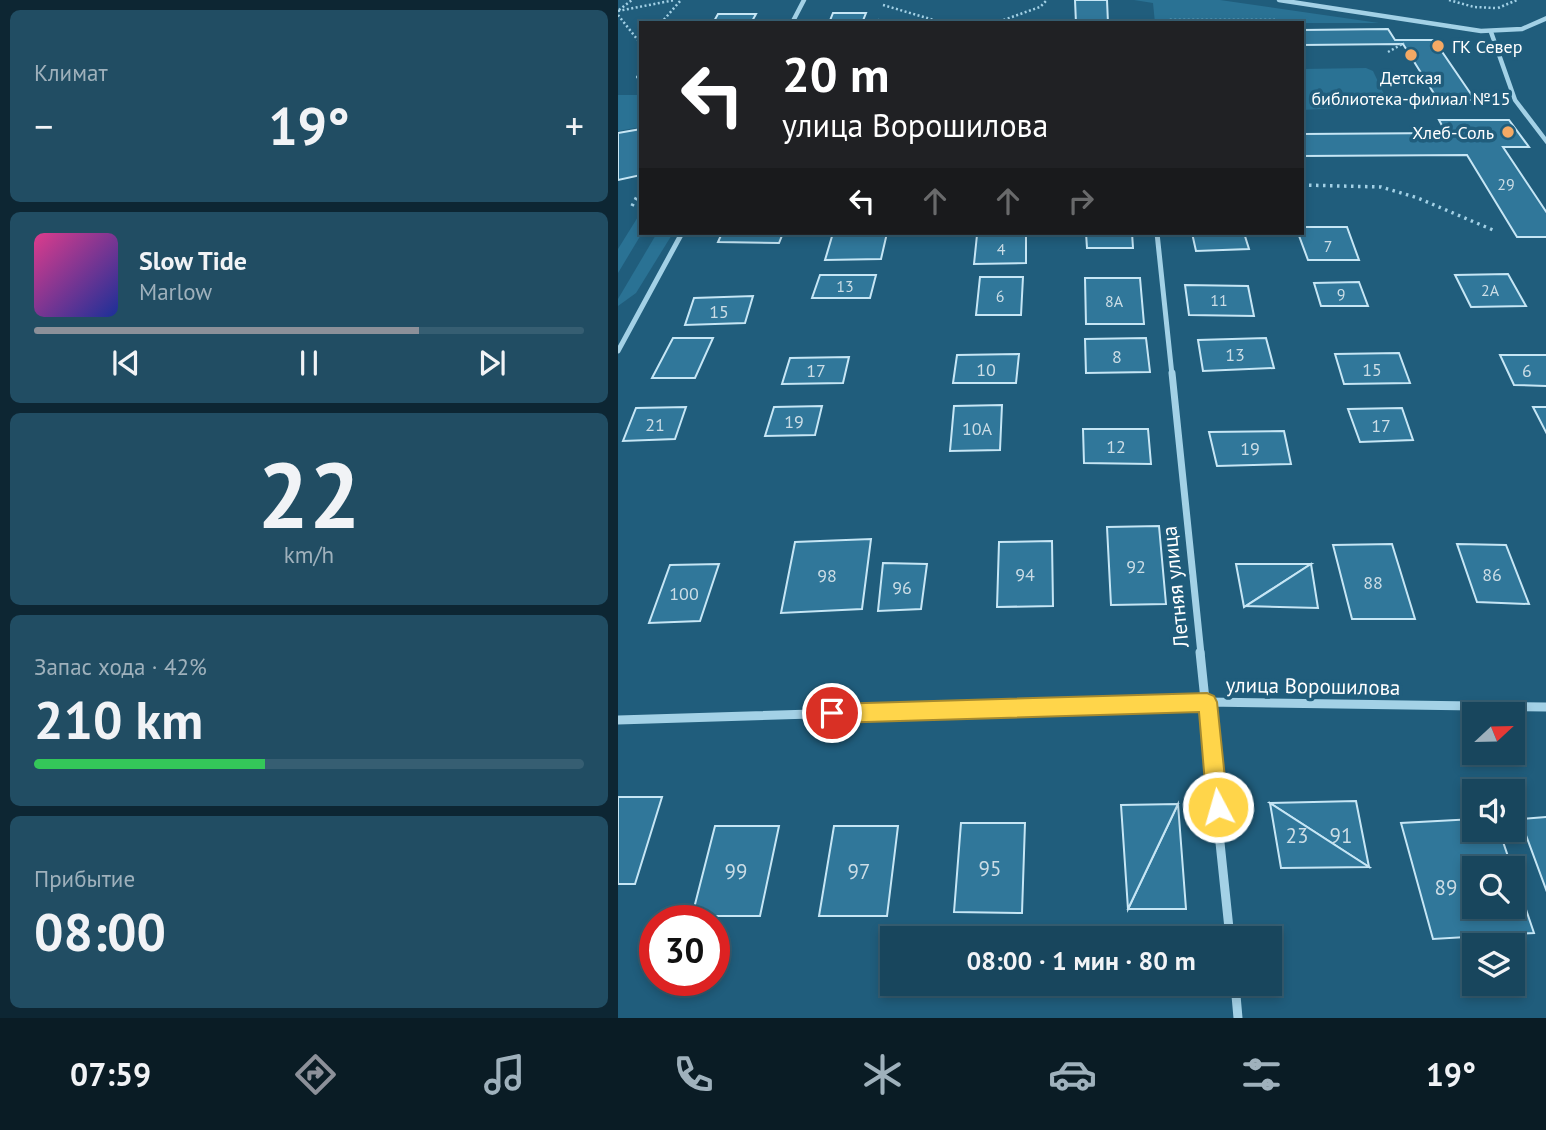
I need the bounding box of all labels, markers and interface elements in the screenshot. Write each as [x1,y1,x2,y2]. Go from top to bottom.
place label: ГК Север [1452,35,1522,58]
marker: ГК Север [1430,38,1446,54]
text: 20 m [782,42,889,106]
marker: Детская библиотека-филиал №15 [1403,47,1419,63]
icon: left [667,49,758,140]
text: Климат [34,58,108,87]
place label: Детская библиотека-филиал №15 [1311,66,1511,110]
text: 19° [268,92,350,159]
text: − [34,101,53,150]
text: + [565,101,584,150]
text: улица Ворошилова [782,104,1048,146]
place label: Хлеб-Соль [1412,121,1494,144]
marker: Хлеб-Соль [1500,124,1516,140]
house number: 29 [1497,174,1515,194]
icon: left [843,182,881,220]
icon: ahead [916,182,954,220]
icon: ahead [989,182,1027,220]
icon: right [1062,182,1100,220]
house number: 7 [1324,236,1332,256]
house number: 4 [997,239,1006,259]
text: Slow Tide [139,244,247,277]
house number: 13 [836,276,854,296]
text: Marlow [139,277,212,306]
house number: 2А [1481,280,1500,300]
house number: 9 [1337,284,1345,304]
house number: 6 [996,286,1004,306]
house number: 11 [1210,290,1228,310]
house number: 8А [1105,291,1124,311]
house number: 15 [709,300,729,323]
house number: 13 [1225,343,1245,366]
icon: previous [107,344,145,382]
icon: pause [290,344,328,382]
icon: next [473,344,511,382]
house number: 8 [1112,345,1122,368]
house number: 10 [976,358,996,381]
house number: 15 [1362,358,1382,381]
house number: 17 [806,359,826,382]
house number: 6 [1522,359,1532,382]
house number: 19 [784,410,804,433]
house number: 21 [645,413,665,436]
house number: 17 [1371,414,1391,437]
house number: 10А [962,417,993,440]
text: 22 [257,435,361,553]
house number: 12 [1106,435,1126,458]
house number: 19 [1240,437,1260,460]
street label: Летняя улица [1155,525,1195,650]
text: km/h [284,540,334,569]
house number: 92 [1126,555,1146,578]
house number: 94 [1015,563,1035,586]
house number: 86 [1482,563,1502,586]
house number: 98 [817,564,837,587]
house number: 88 [1363,571,1383,594]
house number: 96 [892,576,912,599]
house number: 100 [669,582,699,605]
text: Запас хода · 42% [34,652,207,681]
street label: улица Ворошилова [1225,671,1401,701]
pin [802,683,862,743]
text: 210 km [34,686,203,753]
icon: arrive [813,694,851,732]
north arrow [1462,702,1524,765]
map controls [1462,702,1525,996]
position arrow [1181,770,1255,844]
button: sound [1462,779,1525,842]
house number: 23 [1286,822,1308,849]
house number: 91 [1330,822,1352,849]
house number: 95 [979,855,1001,882]
button: search [1462,856,1525,919]
house number: 99 [725,858,747,885]
house number: 97 [848,858,870,885]
text: Прибытие [34,864,135,893]
house number: 89 [1435,874,1457,901]
text: 08:00 [34,898,166,965]
speed limit sign: 30 [639,905,730,996]
button: layers [1462,933,1525,996]
text: 08:00 · 1 мин · 80 m [966,944,1196,977]
icon: directions [291,1050,340,1099]
icon: music [480,1050,529,1099]
icon: phone [669,1050,718,1099]
icon: climate [858,1050,907,1099]
icon: car [1048,1050,1097,1099]
icon: filters [1237,1050,1286,1099]
text: 07:59 [70,1053,151,1095]
text: 19° [1426,1053,1476,1095]

